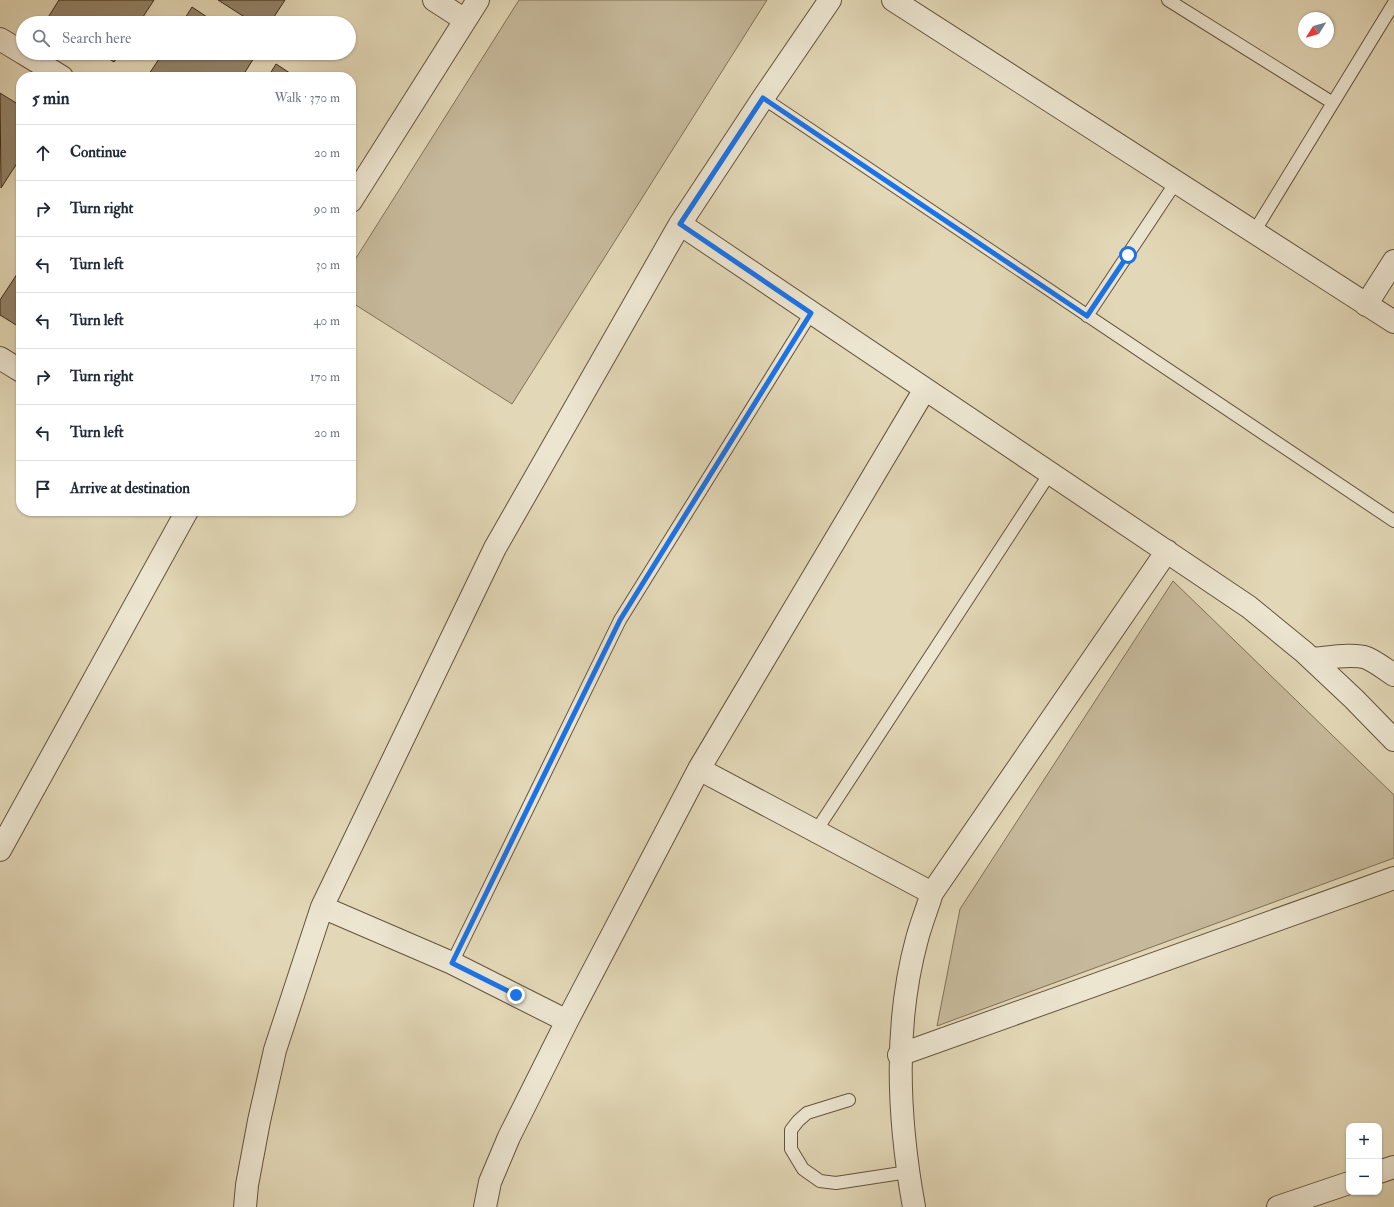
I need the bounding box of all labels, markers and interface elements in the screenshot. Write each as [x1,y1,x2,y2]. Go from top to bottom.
north arrow [1298,12,1334,48]
search box [16,16,356,60]
icon: search [30,27,52,49]
text: Search here [62,29,131,48]
text: 5 min [32,88,70,109]
text: Walk · 370 m [275,90,340,106]
icon: ahead [32,142,54,164]
text: Continue [70,143,126,162]
text: 20 m [314,145,340,161]
icon: right [32,198,54,220]
text: Turn right [70,199,133,218]
text: 90 m [314,201,340,217]
route start [1119,246,1137,264]
icon: left [32,254,54,276]
text: Turn left [70,255,124,274]
text: 30 m [316,257,340,273]
icon: left [32,310,54,332]
text: Turn left [70,311,124,330]
text: 40 m [314,313,340,329]
icon: right [32,366,54,388]
text: Turn right [70,367,133,386]
text: 170 m [310,369,340,385]
icon: left [32,422,54,444]
text: Turn left [70,423,124,442]
text: 20 m [314,425,340,441]
icon: arrive [32,478,54,500]
text: Arrive at destination [70,479,190,498]
route end [507,986,525,1004]
map controls [1346,1123,1382,1195]
button: + [1346,1123,1382,1159]
button: − [1346,1159,1382,1195]

